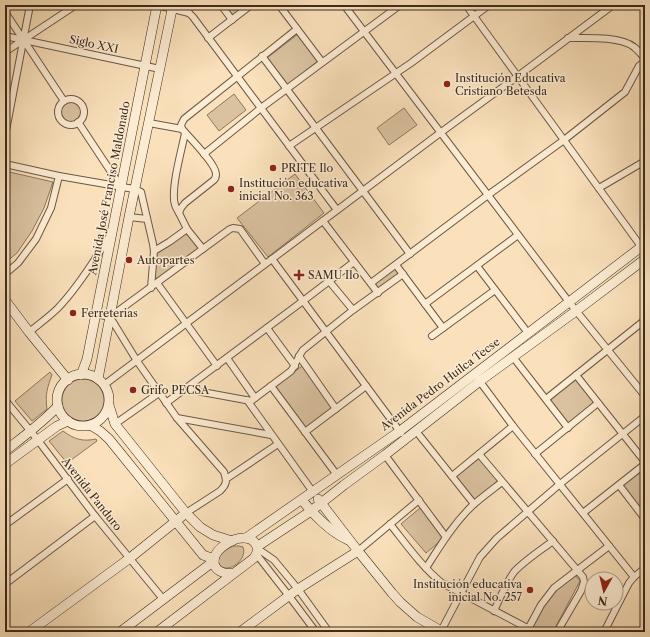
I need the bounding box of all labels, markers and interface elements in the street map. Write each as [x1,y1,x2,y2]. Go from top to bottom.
street label: Siglo XXI [68,32,120,56]
place label: Institución Educativa Cristiano Betesda [455,71,566,98]
marker: Institución Educativa Cristiano Betesda [442,79,452,89]
street label: Avenida José Franciso Maldonado [85,100,133,277]
place label: PRITE Ilo [281,161,334,175]
marker: PRITE Ilo [268,163,278,173]
place label: Institución educativa inicial No. 363 [239,176,348,203]
marker: Institución educativa inicial No. 363 [226,184,236,194]
place label: Autopartes [136,253,195,267]
marker: Autopartes [124,255,134,265]
place label: SAMU Ilo [308,268,359,282]
marker: SAMU Ilo [293,269,305,281]
place label: Ferreterias [81,306,138,320]
marker: Ferreterias [68,308,78,318]
street label: Avenida Pedro Huilca Tecse [377,335,502,434]
place label: Grifo PECSA [141,383,210,397]
marker: Grifo PECSA [128,385,138,395]
street label: Avenida Panduro [58,454,125,534]
north arrow [584,571,624,611]
place label: Institución educativa inicial No. 257 [413,577,523,604]
marker: Institución educativa inicial No. 257 [525,585,535,595]
text: N [596,593,608,608]

